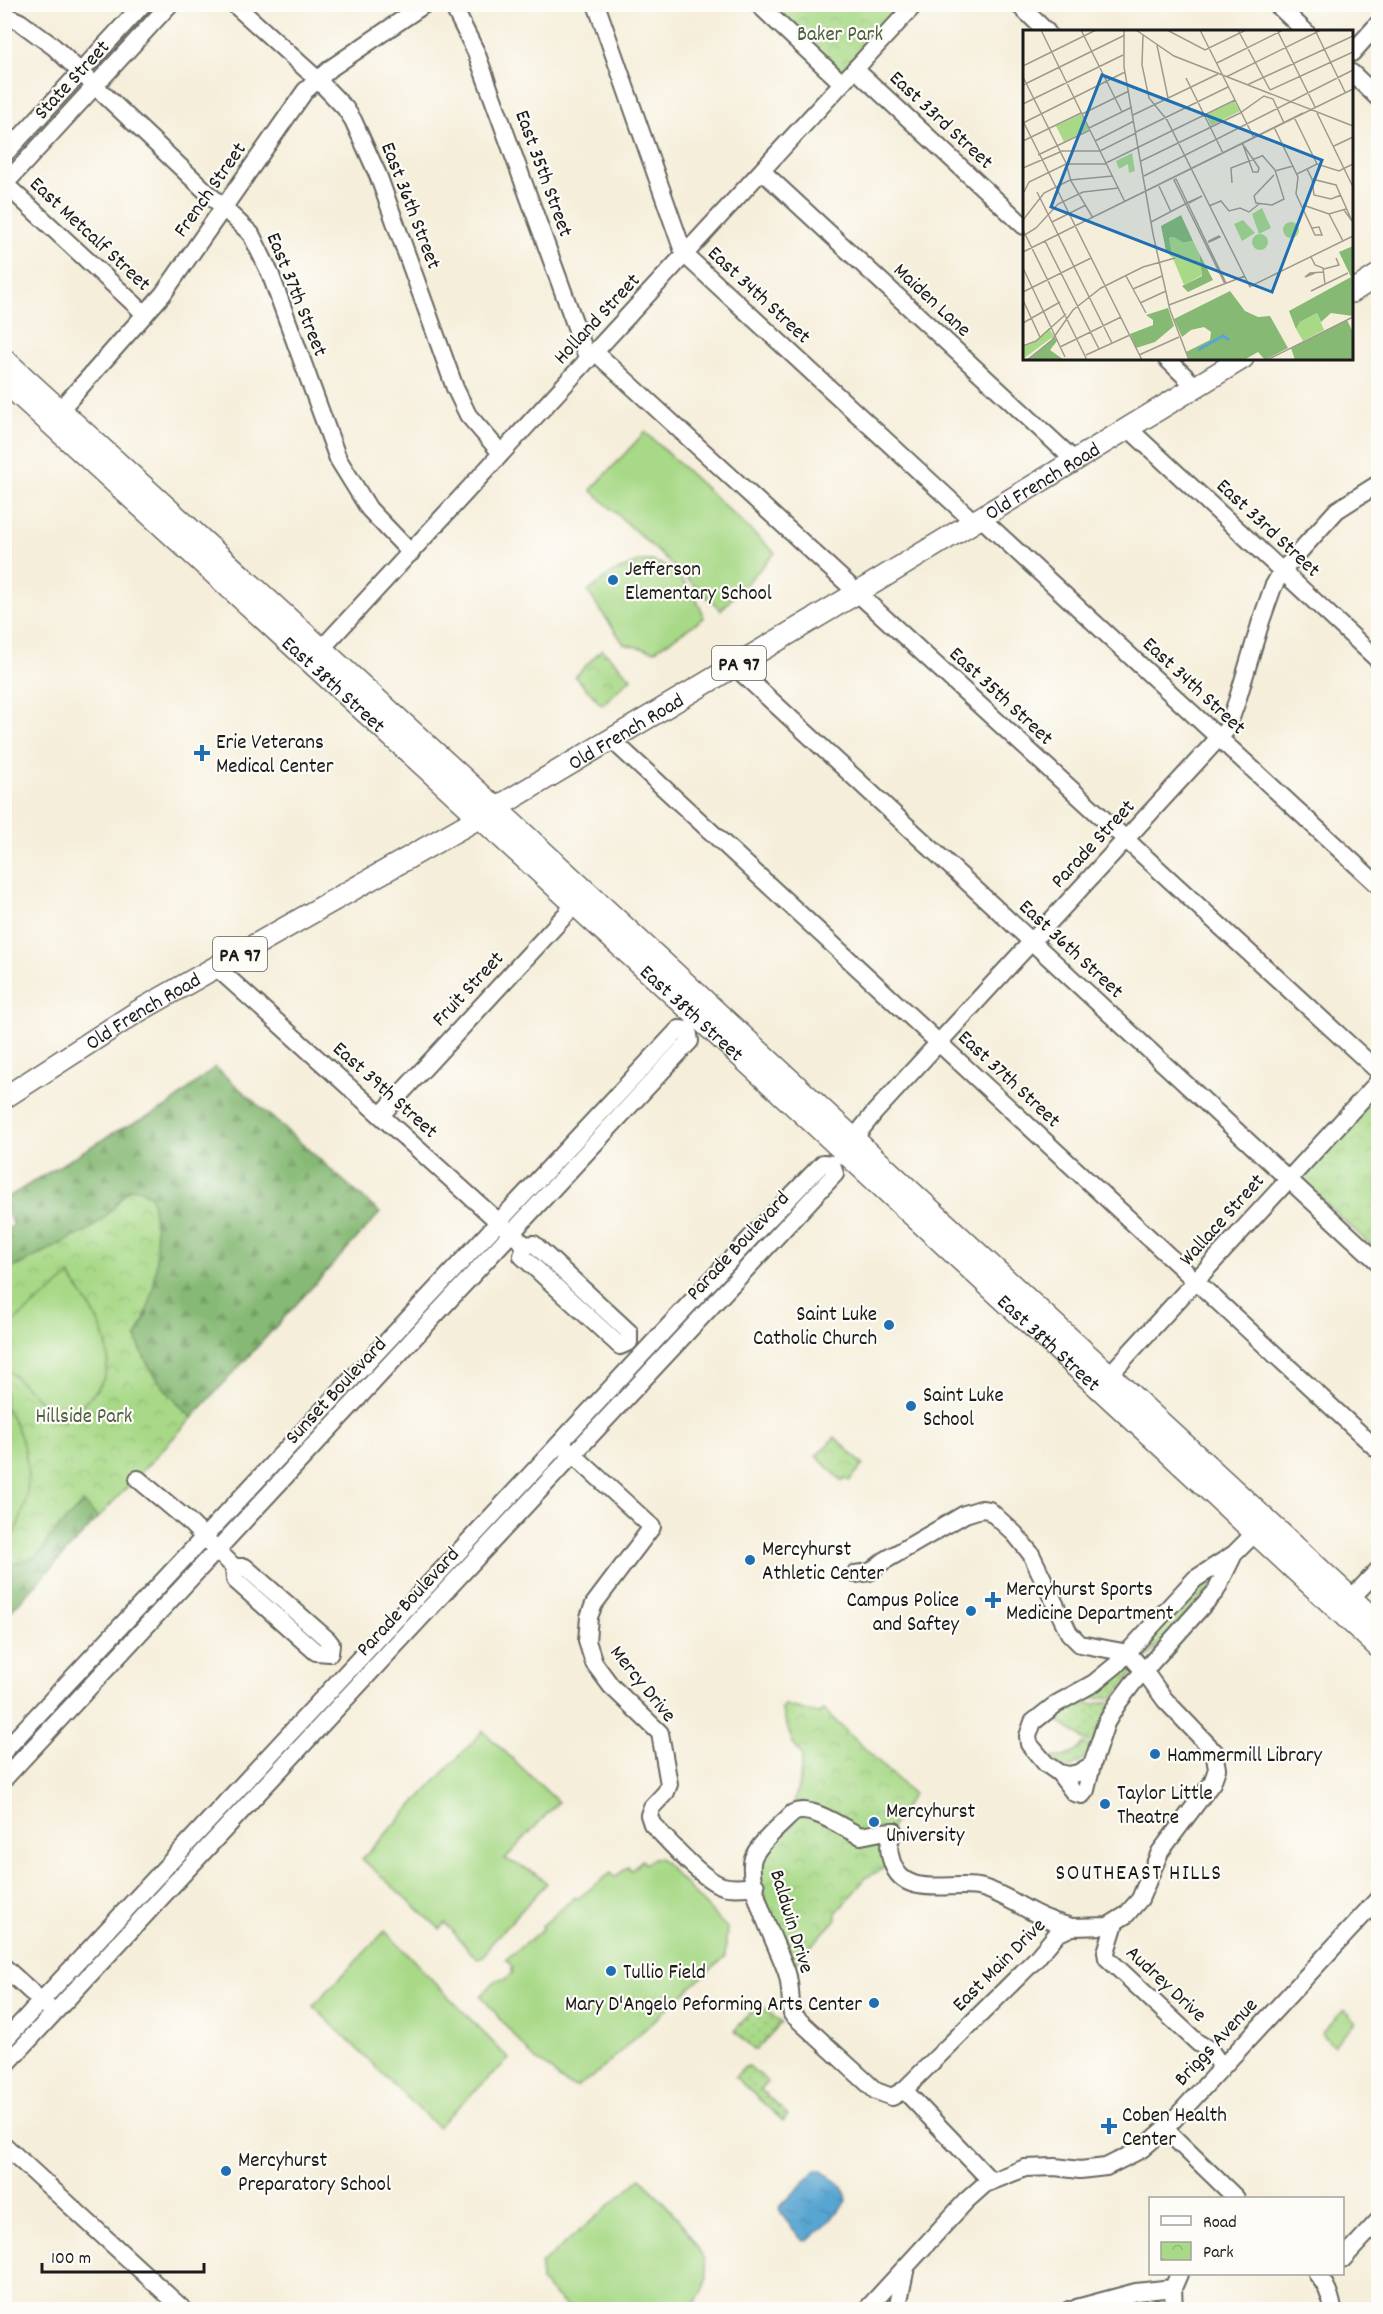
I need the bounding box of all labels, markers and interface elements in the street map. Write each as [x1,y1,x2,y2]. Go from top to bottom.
park label: Baker Park [797,21,883,51]
inset map [1023,30,1353,360]
street label: State Street [28,34,118,128]
street label: East 33rd Street [881,65,999,178]
street label: East 35th Street [505,106,579,242]
street label: French Street [168,137,255,244]
street label: East 36th Street [371,138,447,274]
street label: East Metcalf Street [21,171,157,300]
street label: East 37th Street [257,229,334,362]
street label: East 34th Street [699,240,817,352]
street label: Maiden Lane [885,257,977,345]
street label: Holland Street [548,267,649,372]
street label: Old French Road [980,436,1107,530]
street label: East 33rd Street [1208,473,1326,586]
place label: Jefferson Elementary School [625,556,772,610]
marker: Jefferson Elementary School [606,573,620,587]
street label: East 38th Street [273,630,391,742]
street label: East 34th Street [1134,631,1252,743]
street label: East 35th Street [941,641,1059,754]
road number: PA 97 [712,646,766,680]
street label: Old French Road [563,687,691,780]
place label: Erie Veterans Medical Center [216,729,334,783]
marker: Erie Veterans Medical Center [193,744,211,762]
street label: Parade Street [1045,794,1144,896]
street label: East 36th Street [1011,894,1129,1007]
road number: PA 97 [213,937,267,971]
street label: Fruit Street [426,945,512,1035]
street label: East 38th Street [632,959,749,1070]
street label: Old French Road [81,967,207,1059]
street label: East 37th Street [950,1024,1066,1136]
street label: East 39th Street [325,1036,444,1147]
street label: Wallace Street [1174,1168,1273,1274]
street label: Parade Boulevard [681,1186,798,1308]
street label: East 38th Street [989,1289,1106,1400]
place label: Saint Luke Catholic Church [753,1301,877,1355]
marker: Saint Luke Catholic Church [882,1318,896,1332]
street label: Sunset Boulevard [279,1332,395,1453]
place label: Saint Luke School [923,1382,1004,1436]
marker: Saint Luke School [904,1399,918,1413]
park label: Hillside Park [36,1403,132,1433]
place label: Mercyhurst Athletic Center [762,1536,884,1590]
street label: Parade Boulevard [351,1542,468,1664]
marker: Mercyhurst Athletic Center [743,1553,757,1567]
place label: Mercyhurst Sports Medicine Department [1006,1576,1174,1630]
place label: Campus Police and Saftey [847,1587,959,1641]
marker: Mercyhurst Sports Medicine Department [984,1591,1002,1609]
marker: Campus Police and Saftey [964,1604,978,1618]
street label: Mercy Drive [601,1640,682,1730]
place label: Hammermill Library [1167,1742,1323,1772]
marker: Hammermill Library [1148,1747,1162,1761]
place label: Taylor Little Theatre [1117,1780,1213,1834]
marker: Taylor Little Theatre [1098,1797,1112,1811]
place label: Mercyhurst University [886,1798,976,1852]
marker: Mercyhurst University [867,1815,881,1829]
district label: SOUTHEAST HILLS [1056,1859,1222,1890]
street label: Baldwin Drive [760,1866,820,1977]
street label: East Main Drive [946,1912,1054,2020]
street label: Audrey Drive [1118,1940,1212,2031]
place label: Tullio Field [623,1959,706,1989]
marker: Tullio Field [604,1964,618,1978]
place label: Mary D'Angelo Peforming Arts Center [565,1991,862,2021]
street label: Briggs Avenue [1168,1992,1266,2094]
marker: Mary D'Angelo Peforming Arts Center [867,1996,881,2010]
place label: Coben Health Center [1122,2102,1227,2156]
marker: Coben Health Center [1100,2117,1118,2135]
place label: Mercyhurst Preparatory School [238,2147,391,2201]
marker: Mercyhurst Preparatory School [219,2164,233,2178]
legend [1149,2197,1344,2275]
text: Road [1203,2211,1237,2236]
scale bar [42,2236,204,2274]
text: Park [1203,2241,1234,2266]
text: 100 m [51,2247,91,2272]

